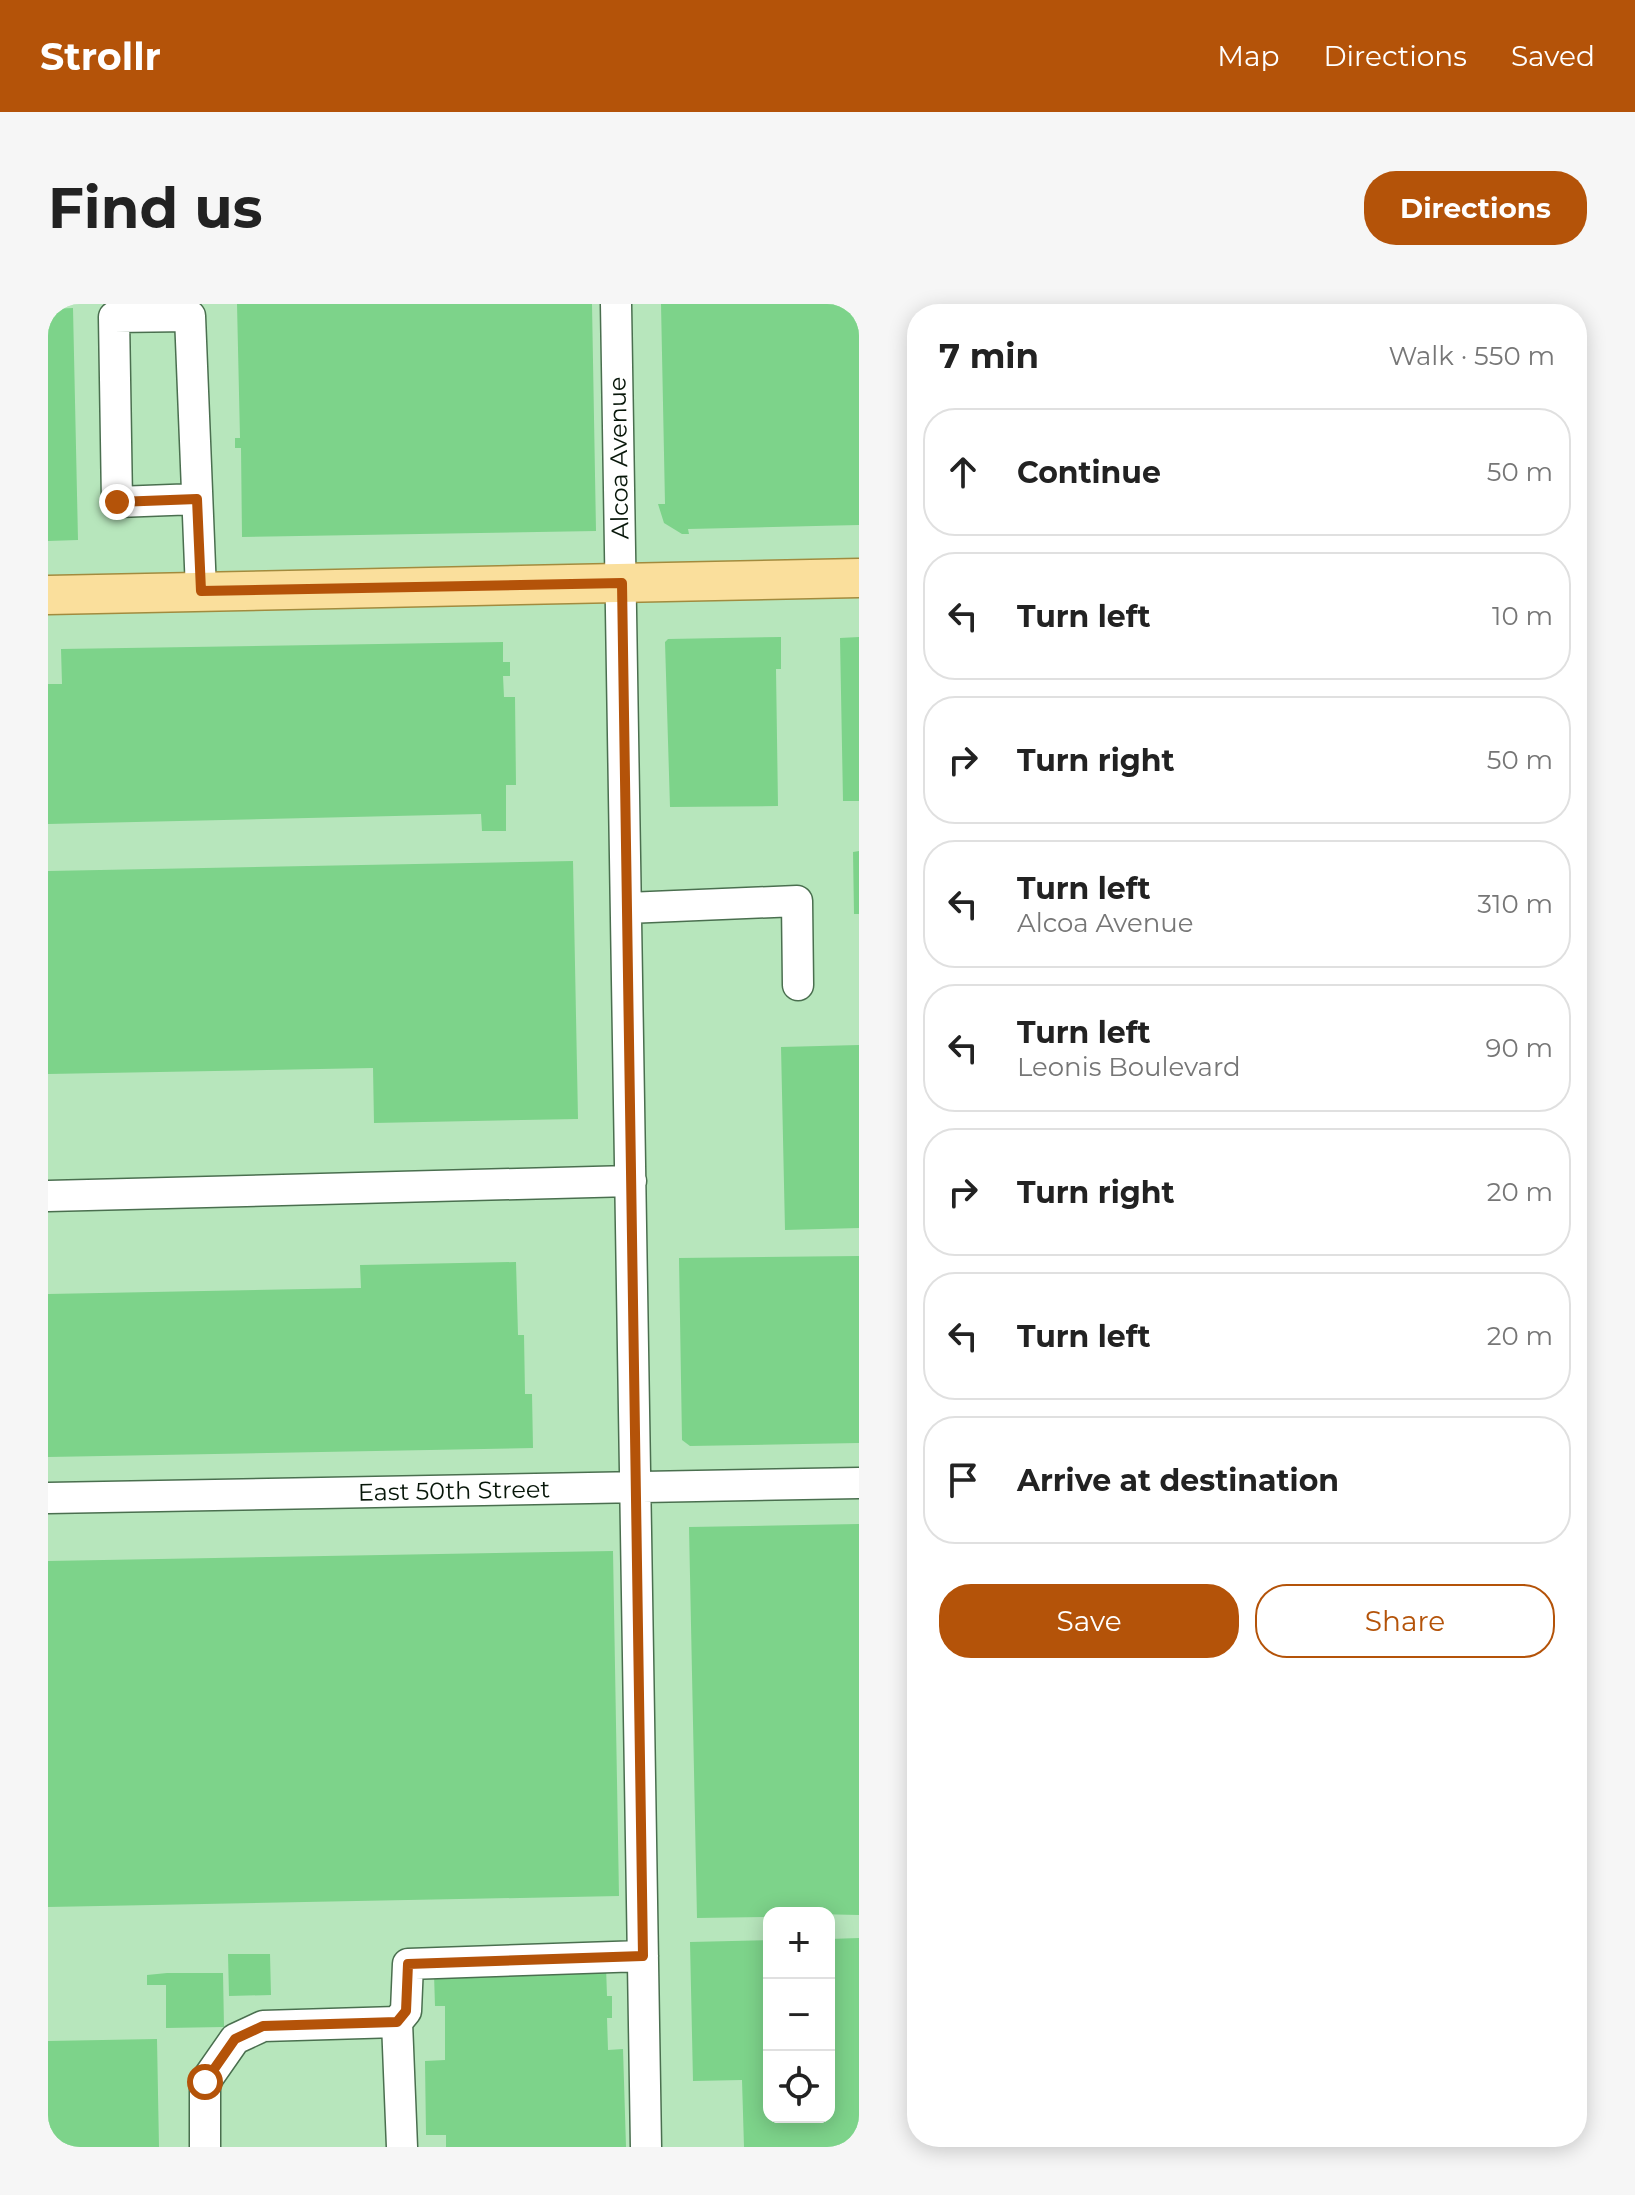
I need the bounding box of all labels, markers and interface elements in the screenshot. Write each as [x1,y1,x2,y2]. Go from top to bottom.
text: Strollr [40,33,161,80]
text: Map [1217,39,1279,73]
text: Directions [1323,39,1467,73]
text: Saved [1511,39,1595,73]
button: Directions [1364,171,1587,245]
text: Find us [48,174,262,242]
text: 7 min [939,335,1039,377]
text: Walk · 550 m [1389,340,1555,372]
street label: Alcoa Avenue [603,376,634,540]
icon: ahead [941,450,985,494]
text: Continue [1017,454,1161,491]
text: 50 m [1487,456,1553,488]
route end [99,484,135,520]
icon: left [941,594,985,638]
text: Turn left [1017,598,1150,635]
text: 10 m [1492,600,1553,632]
icon: right [941,738,985,782]
text: Turn right [1017,742,1174,779]
text: 50 m [1487,744,1553,776]
text: Turn left [1017,870,1150,907]
icon: left [941,882,985,926]
text: 310 m [1477,888,1553,920]
text: Alcoa Avenue [1017,907,1194,939]
text: Turn left [1017,1014,1150,1051]
icon: left [941,1026,985,1070]
text: 90 m [1486,1032,1553,1064]
text: Leonis Boulevard [1017,1051,1241,1083]
icon: right [941,1170,985,1214]
text: Turn right [1017,1174,1174,1211]
text: 20 m [1487,1176,1553,1208]
icon: left [941,1314,985,1358]
text: Turn left [1017,1318,1150,1355]
text: 20 m [1487,1320,1553,1352]
icon: arrive [941,1458,985,1502]
text: Arrive at destination [1017,1462,1339,1499]
street label: East 50th Street [358,1474,551,1507]
button: Save [939,1584,1239,1658]
button: Share [1255,1584,1555,1658]
map controls [763,1907,835,2123]
button: + [763,1907,835,1979]
button: − [763,1979,835,2051]
button: locate [763,2051,835,2123]
route start [187,2064,223,2100]

